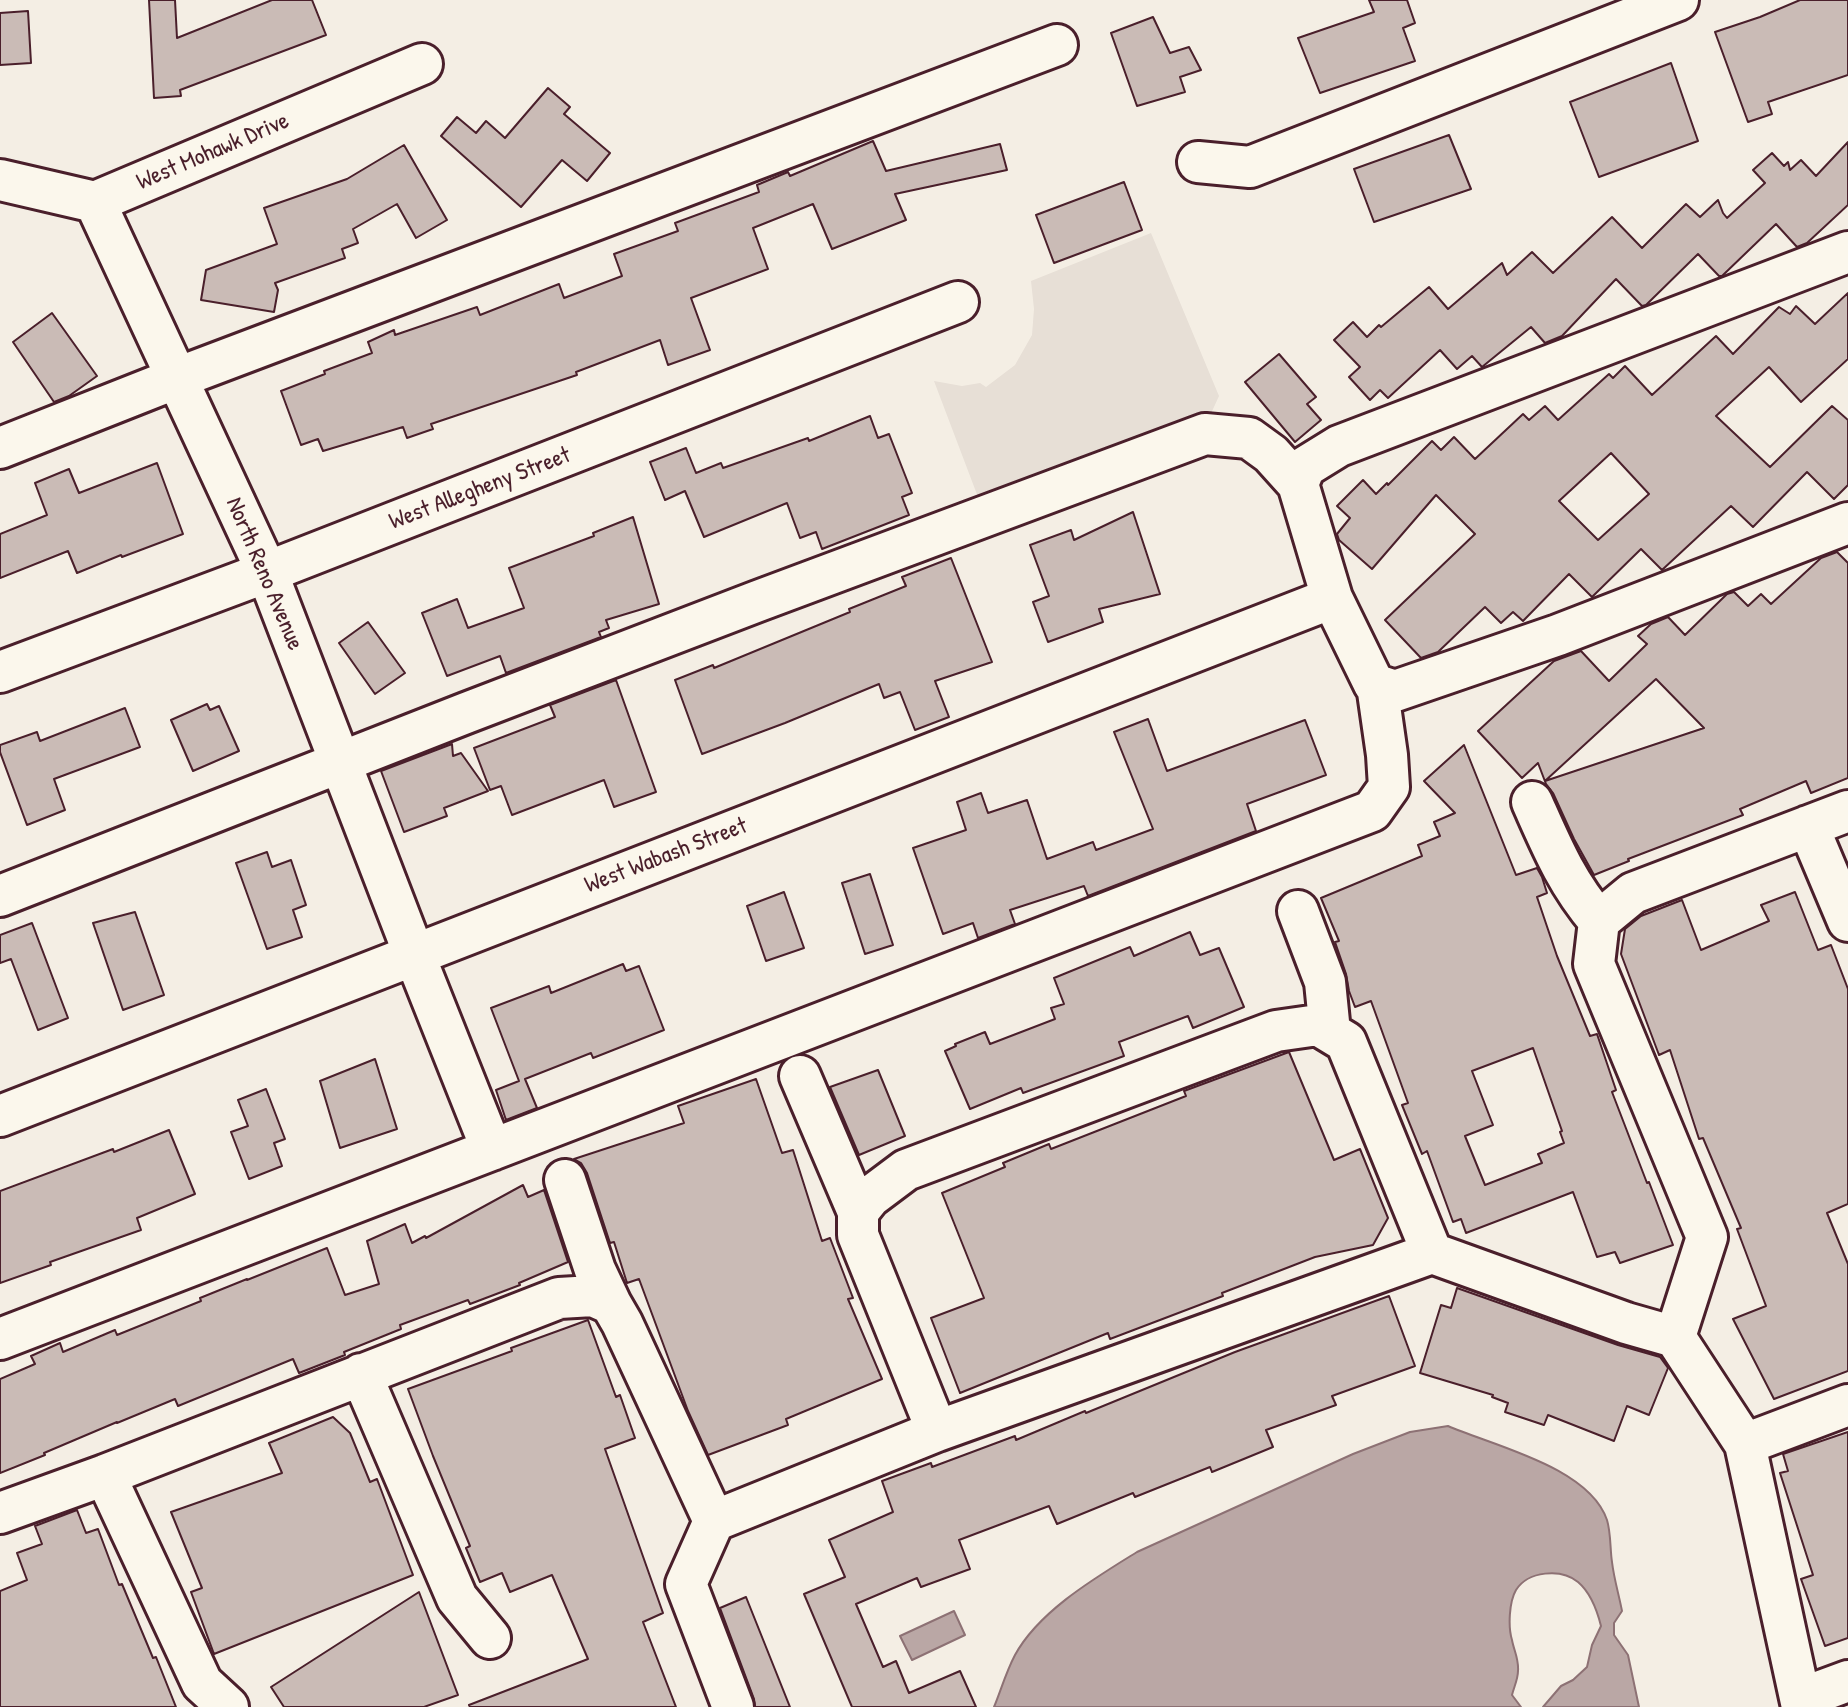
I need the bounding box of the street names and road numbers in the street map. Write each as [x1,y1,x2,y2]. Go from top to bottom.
street label: West Mohawk Drive [133,107,293,197]
street label: West Allegheny Street [385,441,575,537]
street label: North Reno Avenue [219,493,309,655]
street label: West Wabash Street [581,812,751,900]

